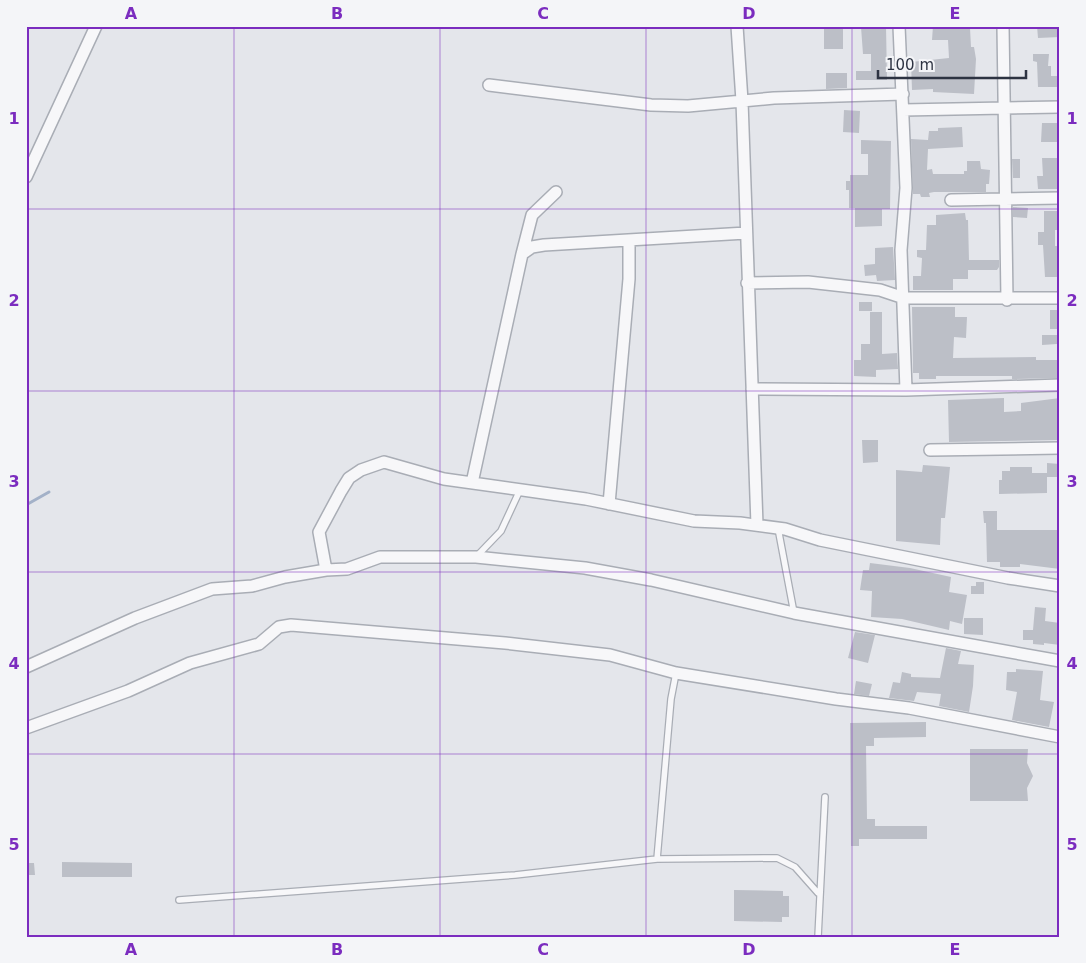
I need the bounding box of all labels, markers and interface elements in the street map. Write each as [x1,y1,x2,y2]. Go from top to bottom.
text: A [125,4,138,23]
text: B [331,4,343,23]
text: C [537,4,549,23]
text: D [742,4,756,23]
text: E [950,4,960,23]
scale bar [878,48,1026,80]
text: 100 m [886,56,934,74]
text: 1 [8,109,20,128]
text: 1 [1066,109,1078,128]
text: 2 [8,291,20,310]
text: 2 [1066,291,1078,310]
text: 3 [8,472,20,491]
text: 3 [1066,472,1078,491]
text: 4 [8,654,20,673]
text: 4 [1066,654,1078,673]
text: 5 [8,835,20,854]
text: 5 [1066,835,1078,854]
text: A [125,940,138,959]
text: B [331,940,343,959]
text: C [537,940,549,959]
text: D [742,940,756,959]
text: E [950,940,960,959]

